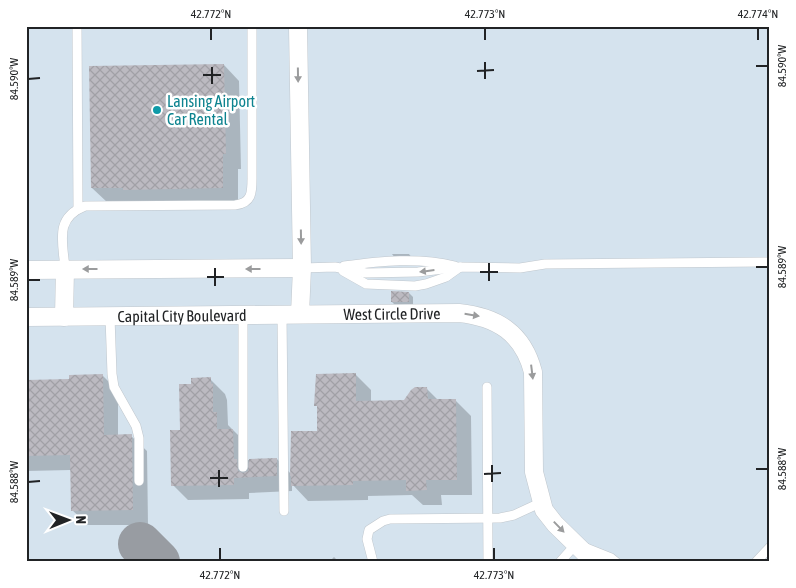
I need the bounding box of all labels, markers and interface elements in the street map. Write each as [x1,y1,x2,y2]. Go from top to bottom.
text: 42.772°N [191,7,231,21]
text: 42.773°N [465,7,505,21]
text: 42.774°N [738,7,778,21]
text: 84.590°W [775,45,789,87]
text: 84.590°W [7,58,21,100]
one-way arrow [295,67,303,83]
place label: Lansing Airport Car Rental [167,92,255,128]
marker: Lansing Airport Car Rental [151,104,163,116]
one-way arrow [297,230,305,246]
text: 84.589°W [775,246,789,288]
text: 84.589°W [7,259,21,301]
one-way arrow [82,265,98,273]
one-way arrow [245,265,261,273]
one-way arrow [418,267,434,275]
street label: West Circle Drive [343,304,441,323]
street label: Capital City Boulevard [117,306,247,326]
one-way arrow [464,312,480,320]
one-way arrow [528,364,536,380]
text: 84.588°W [775,448,789,490]
text: 84.588°W [7,461,21,503]
north arrow [42,496,92,546]
text: N [73,516,89,524]
one-way arrow [552,521,564,533]
text: 42.772°N [200,568,240,582]
text: 42.773°N [474,568,514,582]

